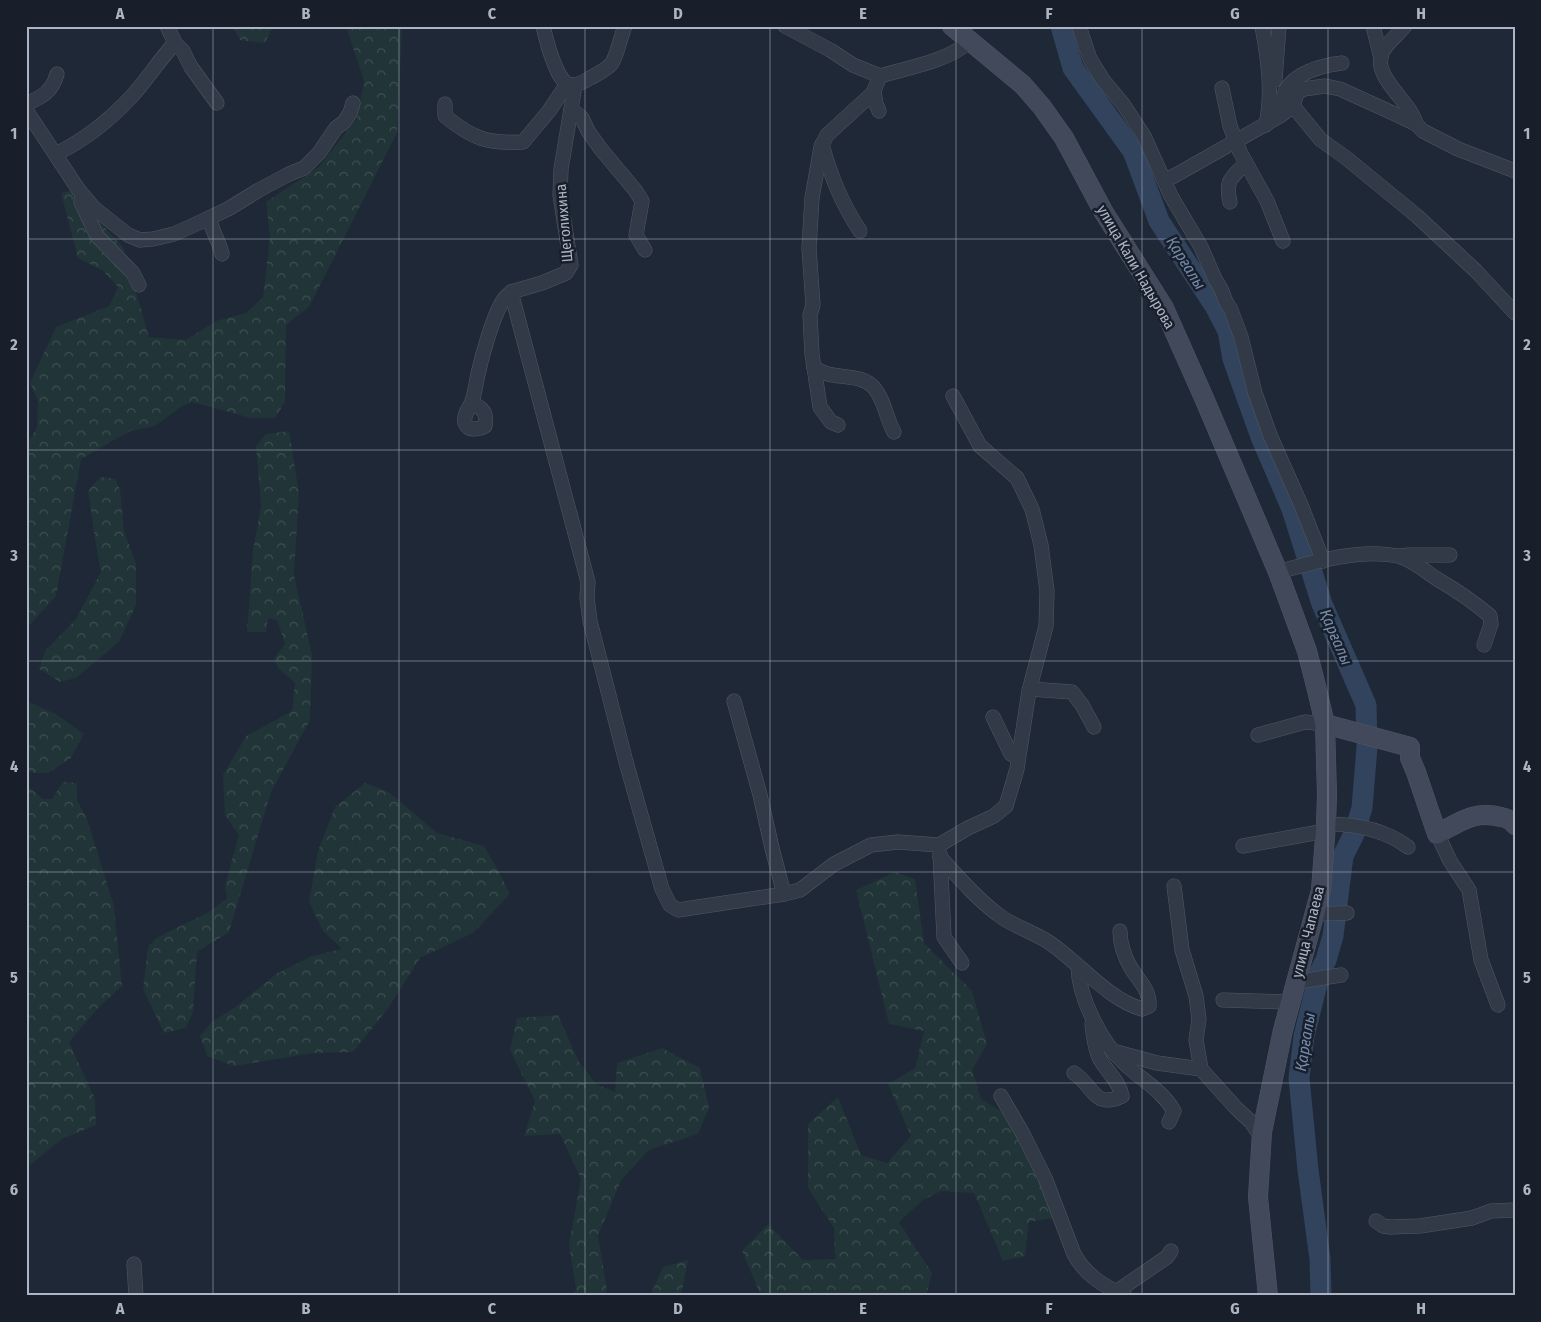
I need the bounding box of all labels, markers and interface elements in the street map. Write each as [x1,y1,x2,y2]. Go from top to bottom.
text: A [115,4,125,23]
text: B [302,4,311,23]
text: C [488,4,497,23]
text: D [673,4,683,23]
text: E [859,4,867,23]
text: F [1045,4,1053,23]
text: G [1230,4,1240,23]
text: H [1416,4,1426,23]
text: 1 [11,124,17,143]
text: 1 [1524,124,1530,143]
street label: Щеголихина [552,183,576,263]
street label: улица Кали Надырова [1093,202,1179,332]
water label: Қарғалы [1162,233,1210,293]
text: 2 [9,335,18,354]
text: 2 [1522,335,1531,354]
text: 3 [9,546,18,565]
text: 3 [1522,546,1531,565]
water label: Қарғалы [1316,606,1356,668]
text: 4 [10,757,18,776]
text: 4 [1523,757,1531,776]
street label: улица Чапаева [1288,884,1328,980]
text: 5 [10,968,18,987]
text: 5 [1523,968,1531,987]
water label: Қарғалы [1291,1011,1319,1073]
text: 6 [10,1180,18,1199]
text: 6 [1523,1180,1531,1199]
text: A [115,1299,125,1318]
text: B [302,1299,311,1318]
text: C [488,1299,497,1318]
text: D [673,1299,683,1318]
text: E [859,1299,867,1318]
text: F [1045,1299,1053,1318]
text: G [1230,1299,1240,1318]
text: H [1416,1299,1426,1318]

